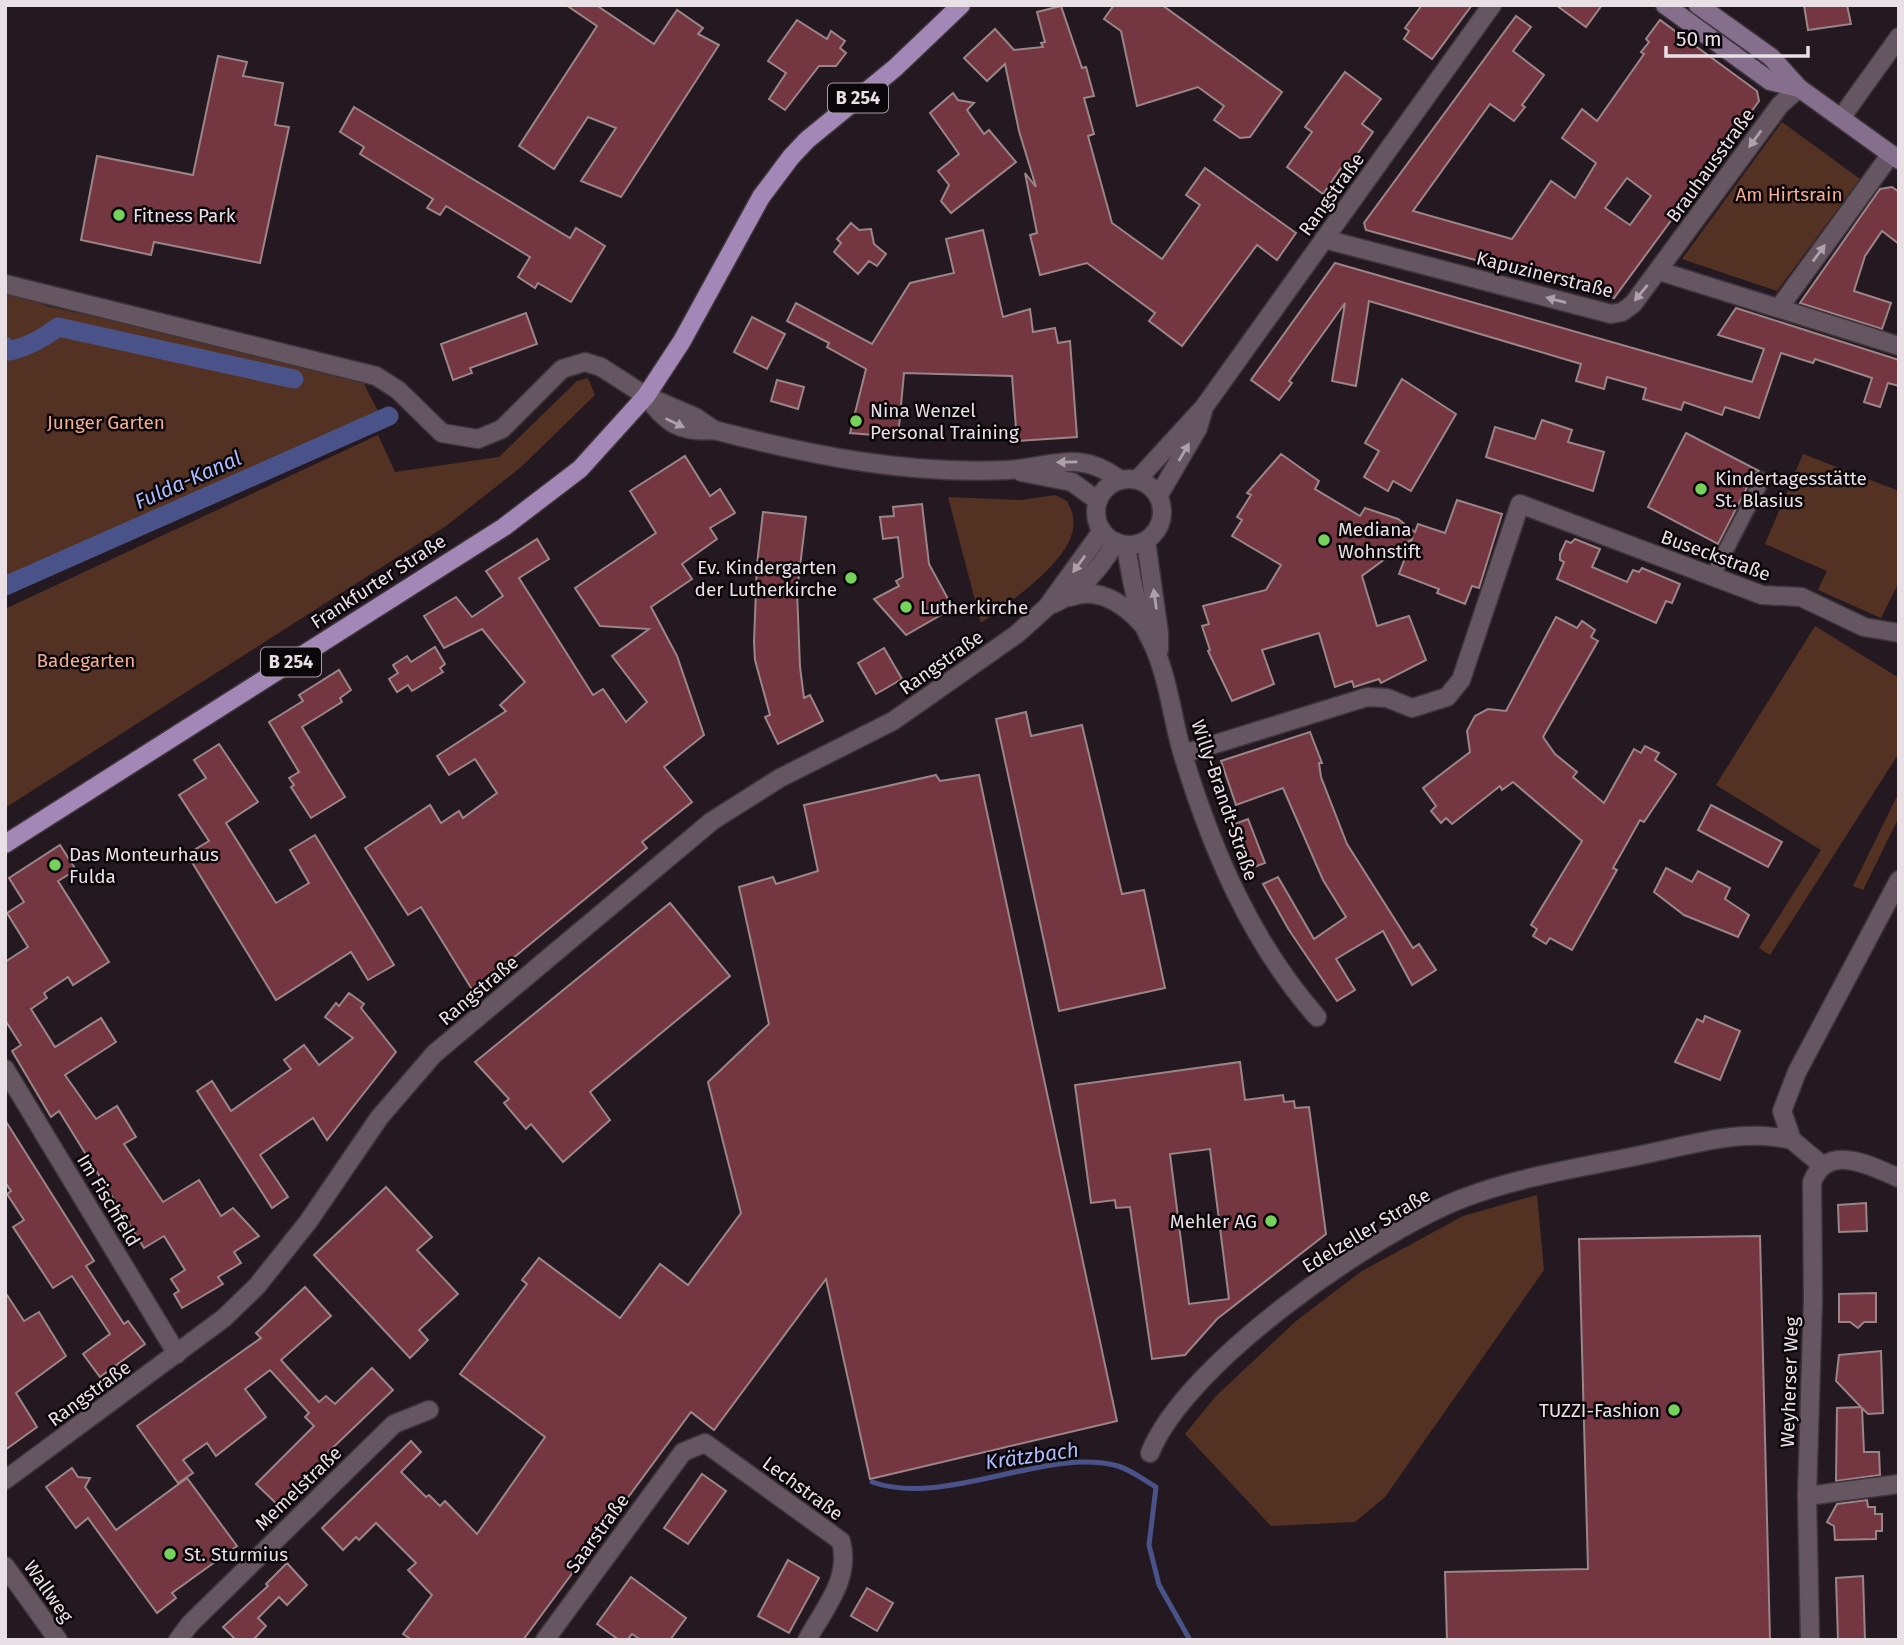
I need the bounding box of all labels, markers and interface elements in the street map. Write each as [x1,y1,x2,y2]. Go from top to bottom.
scale bar [1666,14,1808,58]
text: 50 m [1676,26,1722,52]
road number: B 254 [828,84,888,113]
street label: Brauhausstraße [1661,104,1759,227]
one-way arrow [1748,130,1762,148]
street label: Rangstraße [1294,148,1369,240]
park label: Am Hirtsrain [1735,183,1843,206]
place label: Fitness Park [133,204,236,227]
marker: Fitness Park [111,207,127,223]
one-way arrow [1811,244,1825,262]
street label: Kapuzinerstraße [1474,246,1616,303]
one-way arrow [1634,283,1649,301]
one-way arrow [1544,294,1566,305]
place label: Nina Wenzel Personal Training [870,399,1019,444]
park label: Junger Garten [47,411,165,434]
marker: Nina Wenzel Personal Training [848,413,864,429]
one-way arrow [664,417,685,429]
one-way arrow [1178,443,1190,462]
water label: Fulda-Kanal [131,445,245,515]
one-way arrow [1056,456,1078,467]
place label: Kindertagesstätte St. Blasius [1715,467,1867,512]
marker: Kindertagesstätte St. Blasius [1693,481,1709,497]
place label: Mediana Wohnstift [1338,518,1421,563]
street label: Buseckstraße [1658,525,1774,586]
street label: Frankfurter Straße [306,529,450,634]
marker: Mediana Wohnstift [1316,532,1332,548]
one-way arrow [1072,555,1086,573]
place label: Ev. Kindergarten der Lutherkirche [695,556,837,601]
marker: Ev. Kindergarten der Lutherkirche [843,570,859,586]
one-way arrow [1149,588,1160,610]
place label: Lutherkirche [920,596,1028,619]
marker: Lutherkirche [898,599,914,615]
street label: Rangstraße [895,625,988,700]
road number: B 254 [261,648,321,676]
park label: Badegarten [37,649,135,672]
street label: Willy-Brandt-Straße [1186,717,1263,884]
place label: Das Monteurhaus Fulda [69,843,219,888]
marker: Das Monteurhaus Fulda [47,857,63,873]
street label: Rangstraße [434,950,523,1030]
street label: Im Fischfeld [72,1150,145,1250]
street label: Edelzeller Straße [1298,1183,1434,1278]
place label: Mehler AG [1170,1210,1257,1233]
marker: Mehler AG [1263,1213,1279,1229]
street label: Weyherser Weg [1776,1316,1803,1448]
street label: Rangstraße [43,1356,135,1431]
place label: TUZZI-Fashion [1539,1399,1660,1422]
marker: TUZZI-Fashion [1666,1402,1682,1418]
water label: Krätzbach [984,1437,1080,1475]
street label: Memelstraße [250,1441,347,1535]
street label: Lechstraße [758,1451,847,1525]
street label: Saarstraße [561,1489,634,1577]
place label: St. Sturmius [184,1543,288,1566]
marker: St. Sturmius [162,1546,178,1562]
street label: Wallweg [19,1556,78,1627]

